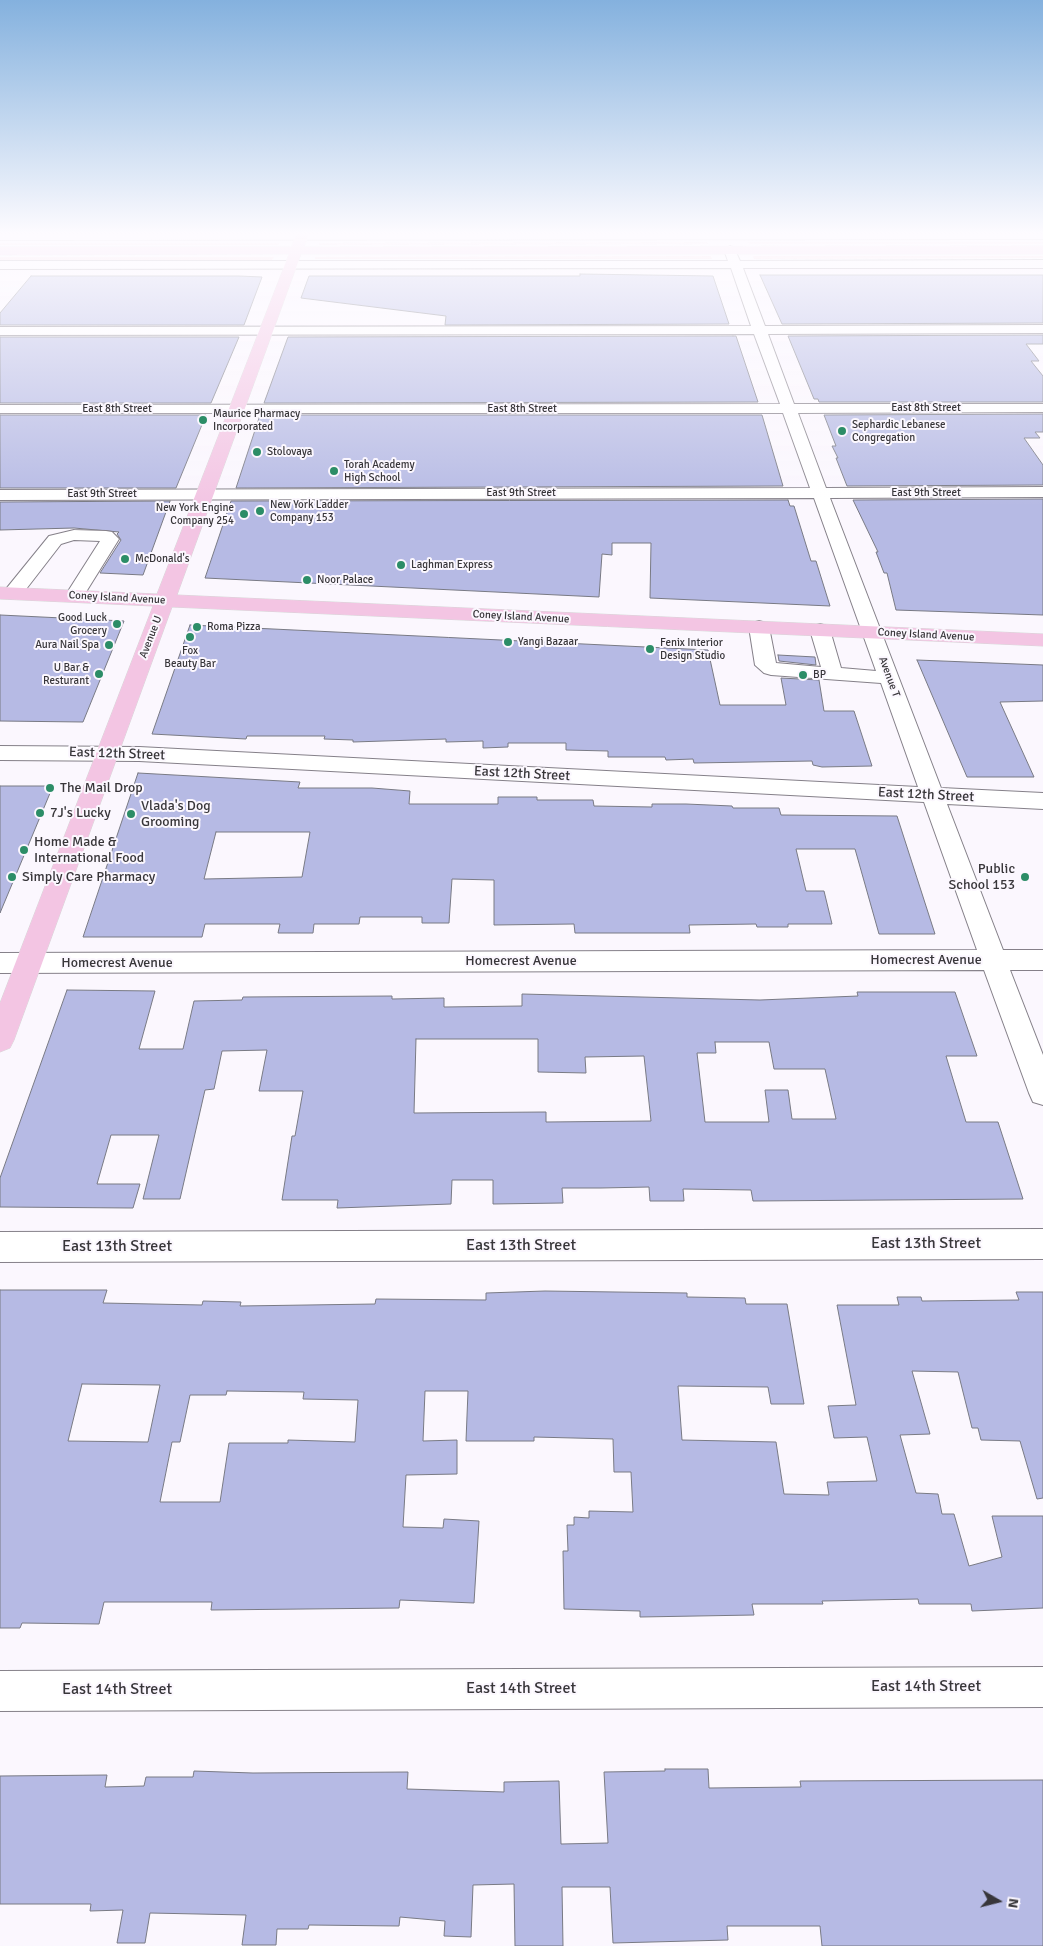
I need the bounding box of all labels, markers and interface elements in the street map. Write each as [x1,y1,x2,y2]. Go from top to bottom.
street label: East 8th Street [891,401,961,415]
street label: East 8th Street [82,402,152,416]
street label: East 8th Street [487,402,557,416]
place label: Maurice Pharmacy Incorporated [213,407,300,433]
marker: Maurice Pharmacy Incorporated [197,414,209,426]
place label: Sephardic Lebanese Congregation [852,418,946,444]
marker: Sephardic Lebanese Congregation [836,425,848,437]
place label: Stolovaya [267,445,312,459]
marker: Stolovaya [251,446,263,458]
place label: Torah Academy High School [344,458,415,484]
marker: Torah Academy High School [328,465,340,477]
street label: East 9th Street [486,486,556,500]
street label: East 9th Street [891,486,961,500]
street label: East 9th Street [67,487,137,501]
place label: New York Ladder Company 153 [270,498,348,524]
place label: New York Engine Company 254 [156,501,234,527]
marker: New York Ladder Company 153 [254,505,266,517]
marker: New York Engine Company 254 [238,508,250,520]
place label: McDonald's [135,552,190,566]
marker: McDonald's [119,553,131,565]
place label: Laghman Express [411,558,493,572]
marker: Laghman Express [395,559,407,571]
place label: Noor Palace [317,573,373,587]
marker: Noor Palace [301,574,313,586]
street label: Coney Island Avenue [68,589,166,607]
street label: Coney Island Avenue [472,608,570,626]
place label: Good Luck Grocery [58,611,107,637]
street label: Avenue U [137,614,165,660]
marker: Good Luck Grocery [111,618,123,630]
place label: Roma Pizza [207,620,261,634]
marker: Roma Pizza [191,621,203,633]
street label: Coney Island Avenue [877,626,975,644]
marker: Fox Beauty Bar [184,631,196,643]
place label: Yangi Bazaar [518,635,578,649]
marker: Yangi Bazaar [502,636,514,648]
place label: Fenix Interior Design Studio [660,636,725,662]
place label: Aura Nail Spa [35,638,99,652]
marker: Aura Nail Spa [103,639,115,651]
marker: Fenix Interior Design Studio [644,643,656,655]
place label: Fox Beauty Bar [164,644,216,670]
street label: Avenue T [876,655,902,699]
place label: U Bar & Resturant [43,661,89,687]
marker: U Bar & Resturant [93,668,105,680]
place label: BP [813,668,826,682]
marker: BP [797,669,809,681]
street label: East 12th Street [69,744,165,764]
street label: East 12th Street [474,763,570,785]
place label: The Mail Drop [60,780,143,796]
marker: The Mail Drop [44,782,56,794]
street label: East 12th Street [878,784,974,806]
place label: Vlada's Dog Grooming [141,798,211,830]
place label: 7J's Lucky [50,805,111,821]
marker: 7J's Lucky [34,807,46,819]
marker: Vlada's Dog Grooming [125,808,137,820]
place label: Home Made & International Food [34,834,144,866]
marker: Home Made & International Food [18,844,30,856]
place label: Public School 153 [949,861,1015,894]
place label: Simply Care Pharmacy [22,869,155,885]
marker: Simply Care Pharmacy [6,871,18,883]
marker: Public School 153 [1019,871,1031,883]
street label: Homecrest Avenue [870,952,982,968]
street label: Homecrest Avenue [465,953,577,969]
street label: Homecrest Avenue [61,955,173,971]
street label: East 13th Street [871,1234,981,1254]
street label: East 13th Street [466,1236,576,1256]
street label: East 13th Street [62,1237,172,1257]
street label: East 14th Street [871,1677,981,1697]
street label: East 14th Street [466,1679,576,1699]
street label: East 14th Street [62,1680,172,1700]
north arrow [973,1876,1023,1926]
text: N [1004,1897,1022,1909]

